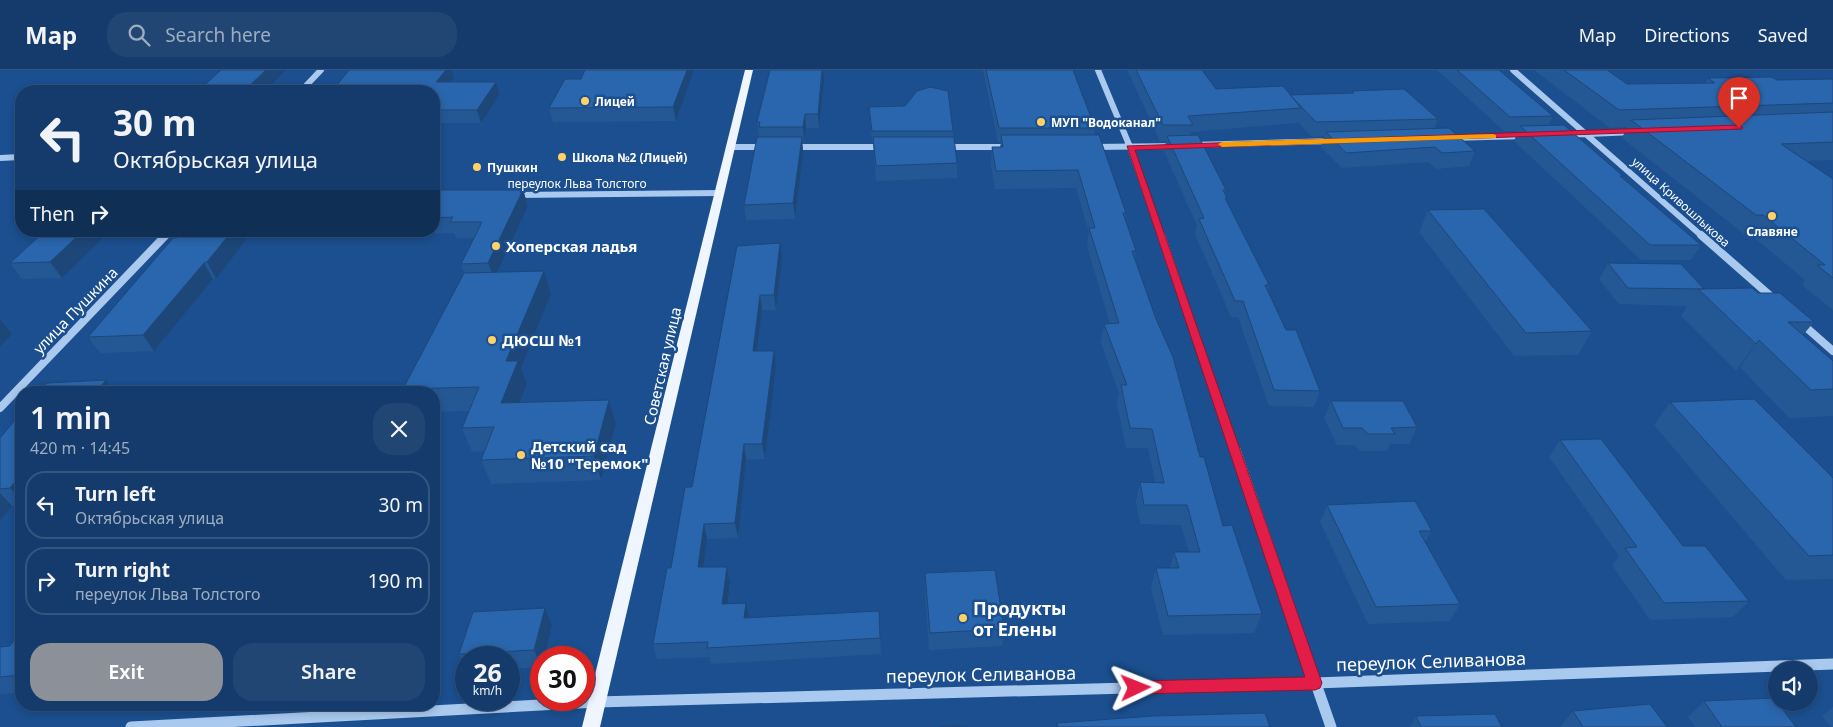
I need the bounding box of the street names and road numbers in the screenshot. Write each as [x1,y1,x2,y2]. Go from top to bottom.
street label: улица Кривошлыкова [1628,153,1734,251]
street label: переулок Льва Толстого [507,175,647,192]
street label: улица Пушкина [28,262,122,358]
street label: Советская улица [639,305,685,427]
street label: переулок Селиванова [1336,646,1526,676]
street label: переулок Селиванова [886,660,1076,688]

